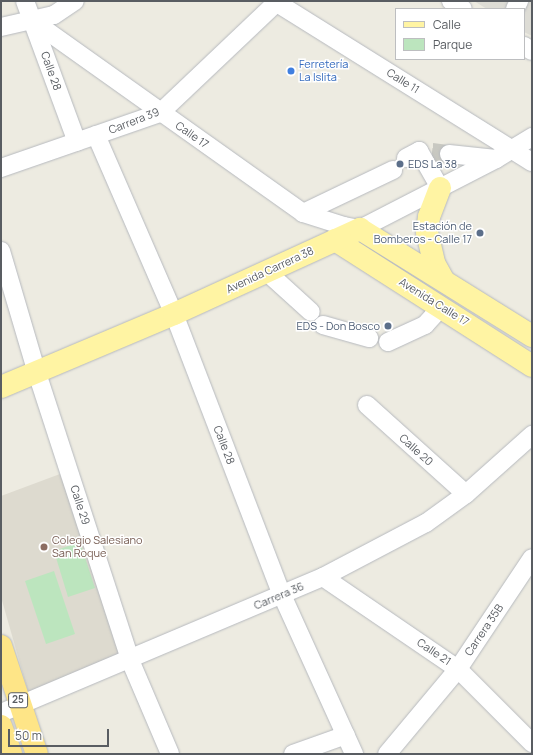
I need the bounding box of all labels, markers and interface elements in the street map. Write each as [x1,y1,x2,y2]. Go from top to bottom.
legend [395,8,525,60]
text: Calle [433,16,461,33]
text: Parque [433,36,472,53]
street label: Calle 28 [38,50,64,92]
place label: Ferretería La Islita [299,58,348,84]
marker: Ferretería La Islita [286,66,296,76]
street label: Calle 11 [384,66,422,96]
street label: Carrera 39 [107,105,161,137]
street label: Calle 17 [173,119,211,151]
place label: EDS La 38 [408,157,457,171]
marker: EDS La 38 [395,159,405,169]
place label: Estación de Bomberos - Calle 17 [374,220,472,246]
marker: Estación de Bomberos - Calle 17 [475,228,485,238]
street label: Avenida Carrera 38 [224,244,316,296]
street label: Avenida Calle 17 [397,275,471,329]
place label: EDS - Don Bosco [297,319,380,333]
marker: EDS - Don Bosco [383,321,393,331]
street label: Calle 28 [211,424,237,466]
street label: Calle 20 [396,431,436,469]
street label: Calle 29 [67,484,93,526]
place label: Colegio Salesiano San Roque [52,534,143,560]
marker: Colegio Salesiano San Roque [39,542,49,552]
street label: Carrera 36 [252,580,306,612]
street label: Carrera 35B [462,602,506,658]
street label: Calle 21 [414,636,454,668]
road number: 25 [8,692,28,708]
scale bar [10,721,111,747]
text: 50 m [15,727,42,744]

